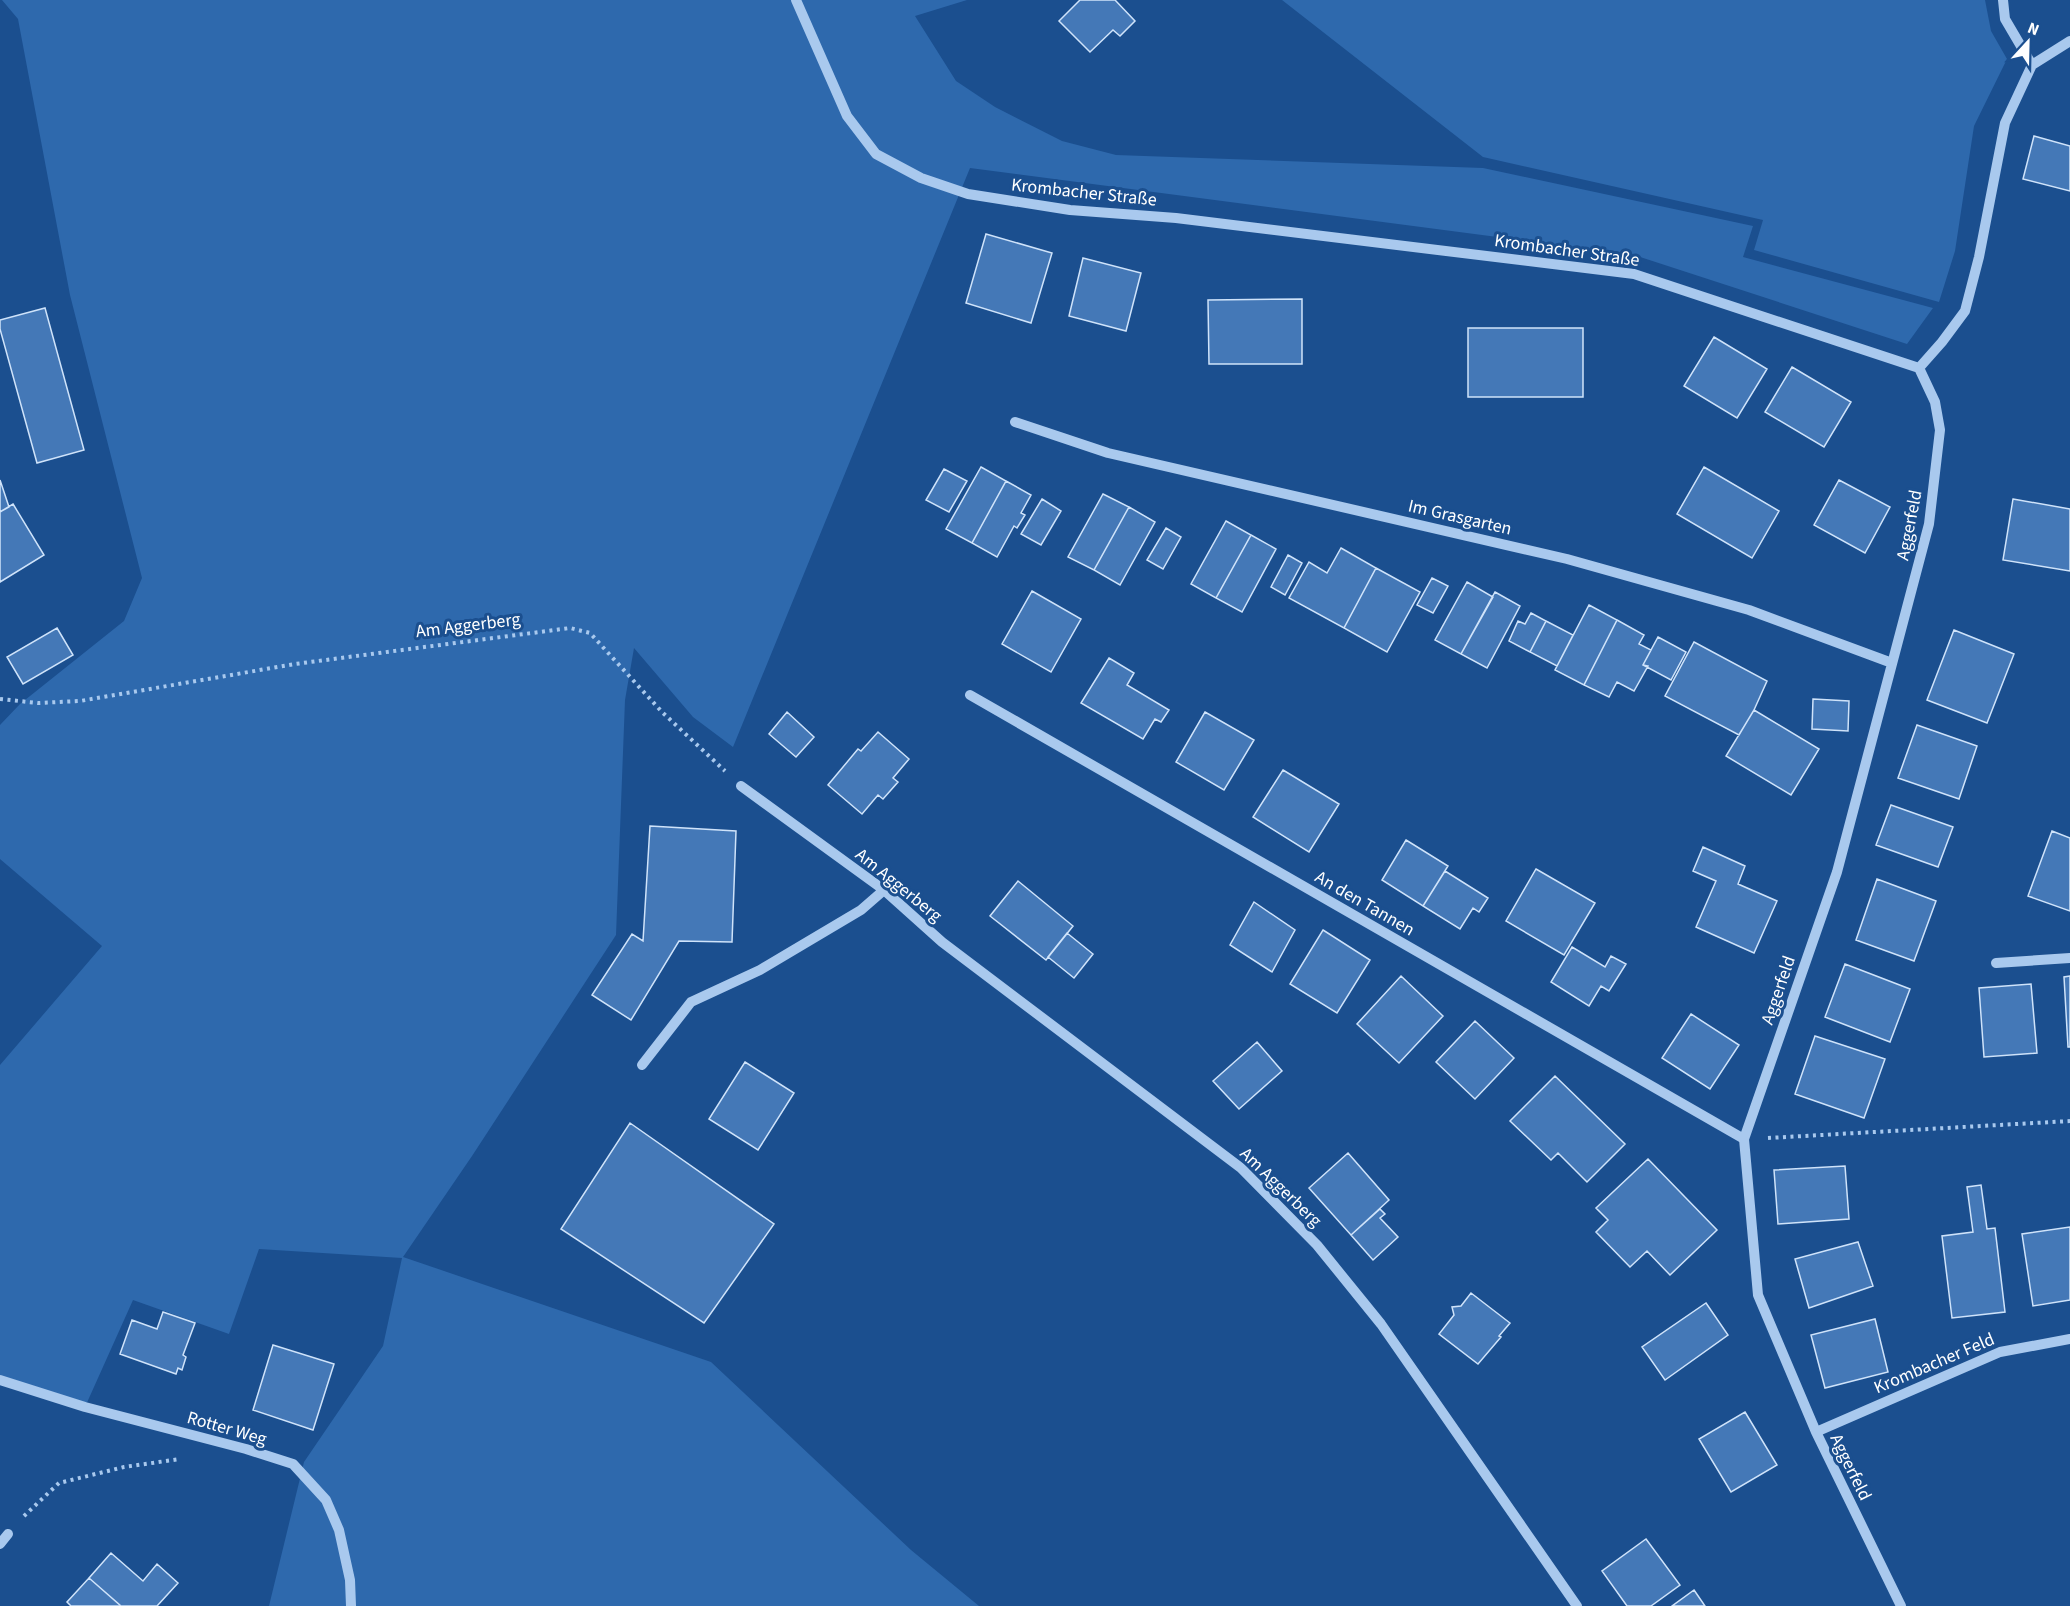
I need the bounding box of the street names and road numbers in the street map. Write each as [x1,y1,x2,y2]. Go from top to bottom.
street label: Krombacher Straße [1010,172,1158,213]
street label: Krombacher Straße [1493,228,1641,273]
street label: Aggerfeld [1890,488,1929,563]
street label: Im Grasgarten [1406,493,1514,542]
street label: Am Aggerberg [414,607,522,644]
street label: Am Aggerberg [850,843,947,928]
street label: An den Tannen [1310,865,1419,942]
street label: Aggerfeld [1755,952,1802,1028]
street label: Am Aggerberg [1234,1142,1327,1233]
street label: Krombacher Feld [1870,1327,1998,1400]
street label: Rotter Weg [184,1405,270,1452]
street label: Aggerfeld [1824,1430,1877,1505]

